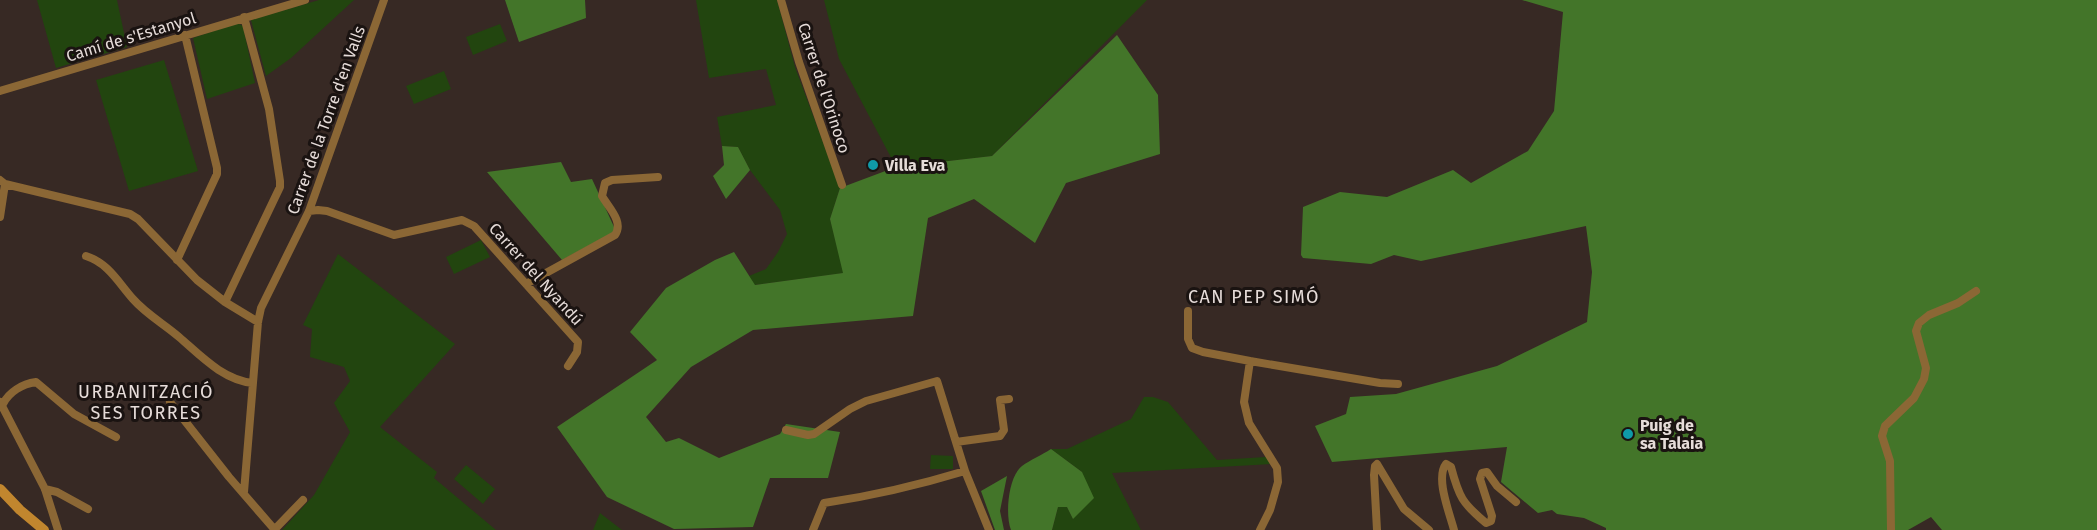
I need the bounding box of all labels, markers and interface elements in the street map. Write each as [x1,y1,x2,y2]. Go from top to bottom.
street label: Camí de s'Estanyol [64,8,198,66]
street label: Carrer de l'Orinoco [794,20,854,156]
street label: Carrer de la Torre d'en Valls [283,23,369,217]
place label: Villa Eva [884,156,946,175]
marker: Villa Eva [866,158,880,172]
street label: Carrer del Nyandú [485,219,587,329]
district label: CAN PEP SIMÓ [1188,286,1320,308]
district label: URBANITZACIÓ SES TORRES [78,381,214,424]
place label: Puig de sa Talaia [1640,416,1704,453]
marker: Puig de sa Talaia [1621,427,1635,441]

